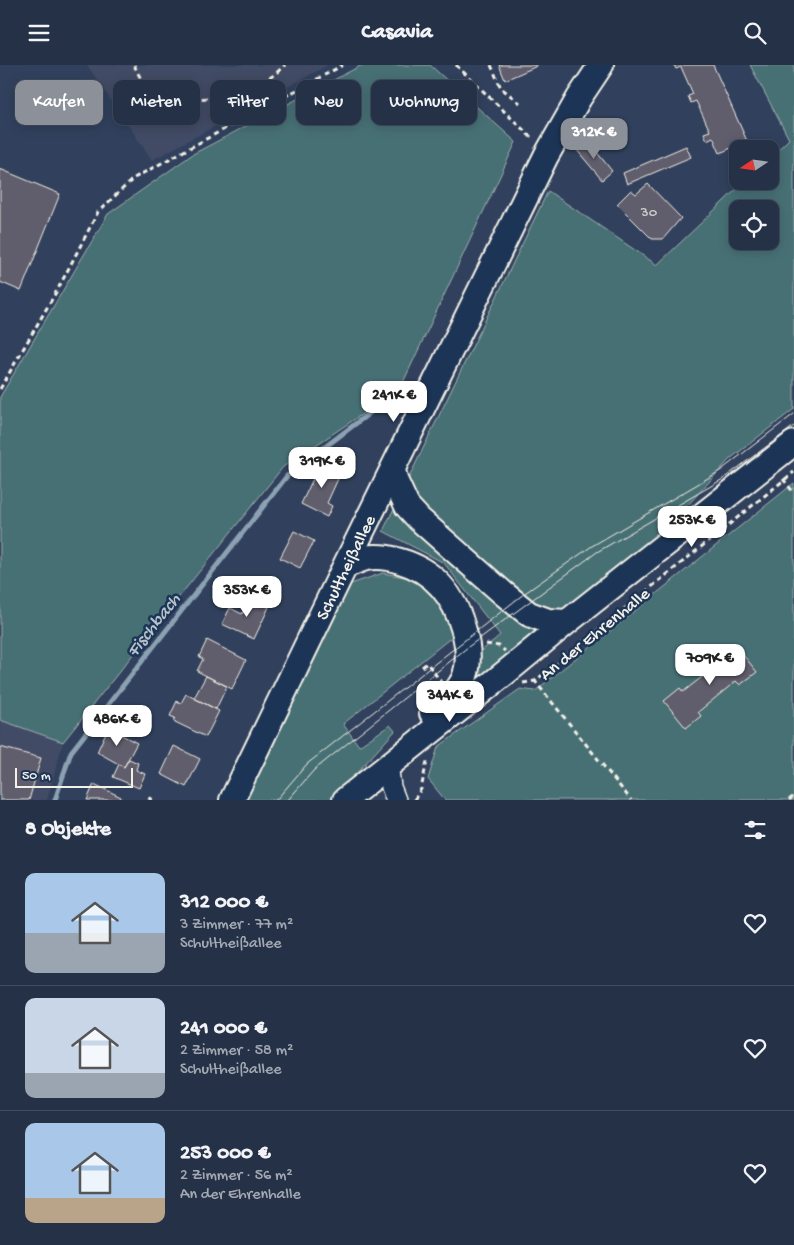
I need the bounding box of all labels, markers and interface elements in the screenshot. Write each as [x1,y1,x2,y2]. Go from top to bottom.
icon: menu [25,19,53,47]
icon: search [741,19,769,47]
text: Casavia [361,20,433,46]
chip: Kaufen [15,80,103,125]
chip: Mieten [113,80,200,125]
chip: Filter [210,80,286,125]
chip: Neu [296,80,361,125]
chip: Wohnung [371,80,477,125]
pin: 312K € [553,117,635,160]
text: 312K € [572,124,616,143]
north arrow [729,140,779,190]
map controls [729,140,779,250]
button: locate [729,200,779,250]
house number: 30 [640,204,658,222]
pin: 241K € [353,381,435,423]
text: 241K € [372,387,416,406]
pin: 319K € [281,447,363,489]
text: 319K € [300,453,344,472]
pin: 253K € [651,505,733,548]
street label: Schultheißallee [313,512,382,624]
text: 253K € [669,512,715,531]
pin: 353K € [206,575,288,618]
text: 353K € [223,582,271,601]
street label: An der Ehrenhalle [536,584,656,686]
water label: Fischbach [123,589,187,663]
pin: 709K € [669,643,751,686]
text: 709K € [686,650,734,669]
pin: 344K € [409,681,491,723]
text: 344K € [427,687,473,706]
pin: 486K € [76,705,158,747]
text: 486K € [94,711,140,730]
scale bar [15,765,132,788]
text: 50 m [22,768,51,785]
icon: filters [741,816,769,844]
text: 8 Objekte [25,818,111,843]
text: 312 000 € [180,891,268,916]
icon: home [65,893,125,953]
icon: heart [741,909,769,937]
text: 3 Zimmer · 77 m² [180,916,293,935]
text: Schultheißallee [180,935,282,954]
text: 241 000 € [180,1017,267,1042]
icon: home [65,1018,125,1078]
icon: heart [741,1034,769,1062]
text: 2 Zimmer · 58 m² [180,1042,293,1061]
text: Schultheißallee [180,1061,282,1080]
text: 253 000 € [180,1142,270,1167]
icon: home [65,1143,125,1203]
icon: heart [741,1159,769,1187]
text: 2 Zimmer · 56 m² [180,1167,293,1186]
text: An der Ehrenhalle [180,1186,301,1205]

